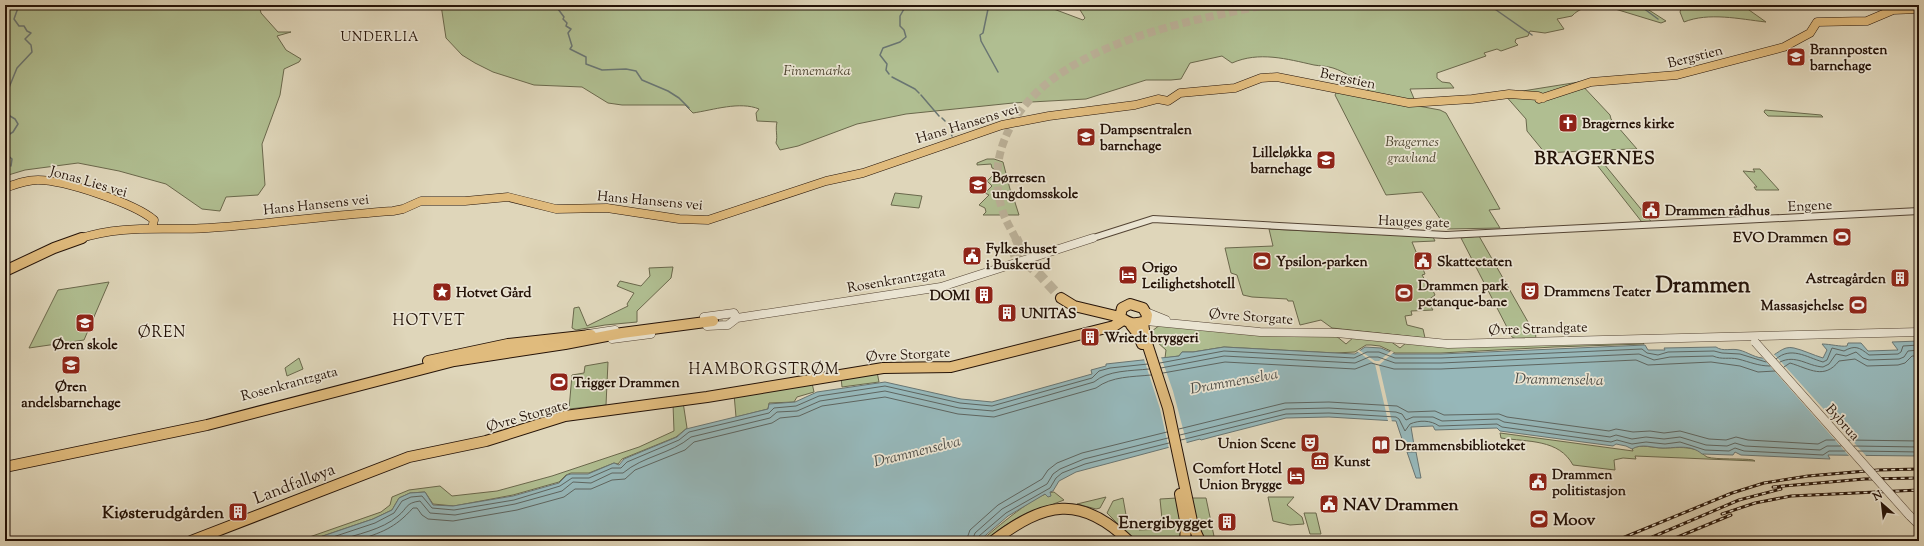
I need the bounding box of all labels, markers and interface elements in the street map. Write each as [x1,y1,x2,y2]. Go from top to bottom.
district label: UNDERLIA [340,29,420,47]
street label: Bergstien [1666,41,1725,74]
place label: Brannposten barnehage [1809,41,1888,77]
school or university icon: Brannposten barnehage [1785,46,1807,68]
park label: Finnemarka [783,62,851,82]
street label: Bergstien [1318,64,1377,96]
street label: Hans Hansens vei [914,100,1021,150]
church icon: Bragernes kirke [1557,112,1579,134]
place label: Bragernes kirke [1582,115,1675,135]
place label: Dampsentralen barnehage [1099,121,1193,157]
school or university icon: Dampsentralen barnehage [1075,126,1097,148]
park label: Bragernes gravlund [1385,133,1439,169]
place label: Lilleløkka barnehage [1249,144,1313,180]
district label: BRAGERNES [1534,147,1656,173]
school or university icon: Lilleløkka barnehage [1315,149,1337,171]
street label: Jonas Lies vei [46,162,130,204]
place label: Børresen ungdomsskole [992,169,1079,205]
school or university icon: Børresen ungdomsskole [967,174,989,196]
street label: Hans Hansens vei [596,187,704,217]
street label: Hans Hansens vei [262,190,370,221]
street label: Engene [1787,196,1833,218]
public building icon: Drammen rådhus [1640,199,1662,221]
place label: Drammen rådhus [1665,202,1770,222]
street label: Hauges gate [1378,212,1450,234]
sports icon: EVO Drammen [1831,226,1853,248]
place label: EVO Drammen [1733,229,1829,249]
place label: Fylkeshuset i Buskerud [986,240,1057,276]
public building icon: Fylkeshuset i Buskerud [961,245,983,267]
sports icon: Ypsilon-parken [1251,250,1273,272]
public building icon: Skatteetaten [1412,250,1434,272]
place label: Ypsilon-parken [1276,253,1369,273]
place label: Skatteetaten [1437,253,1513,273]
place label: Origo Leilighetshotell [1142,259,1235,295]
street label: Rosenkrantzgata [846,262,948,299]
hotel icon: Origo Leilighetshotell [1117,264,1139,286]
building icon: Astreagården [1889,267,1911,289]
place label: Astreagården [1805,270,1887,290]
district label: Drammen [1655,271,1751,303]
place label: Drammen park petanque-bane [1418,277,1509,313]
theatre icon: Drammens Teater [1519,280,1541,302]
place icon: Hotvet Gård [431,281,453,303]
sports icon: Drammen park petanque-bane [1393,282,1415,304]
place label: Drammens Teater [1544,283,1652,303]
place label: Hotvet Gård [456,284,532,304]
building icon: DOMI [973,284,995,306]
place label: DOMI [930,287,970,307]
sports icon: Massasjehelse [1847,294,1869,316]
place label: Massasjehelse [1761,297,1844,317]
building icon: UNITAS [996,302,1018,324]
place label: UNITAS [1021,305,1076,325]
street label: Øvre Storgate [1208,305,1294,331]
district label: HOTVET [393,311,465,332]
school or university icon: Øren skole [74,312,96,334]
street label: Øvre Strandgate [1488,318,1588,342]
district label: ØREN [138,323,186,344]
building icon: Wriedt bryggeri [1079,326,1101,348]
place label: Wriedt bryggeri [1104,329,1199,349]
place label: Øren skole [52,336,118,356]
street label: Øvre Storgate [865,344,951,368]
school or university icon: Øren andelsbarnehage [60,354,82,376]
district label: HAMBORGSTRØM [689,360,839,381]
street label: Rosenkrantzgata [239,362,341,407]
water label: Drammenselva [1189,364,1280,401]
water label: Drammenselva [1514,369,1604,392]
sports icon: Trigger Drammen [548,371,570,393]
place label: Trigger Drammen [573,374,680,394]
place label: Øren andelsbarnehage [21,378,121,414]
street label: Øvre Storgate [484,396,571,438]
street label: Bybrua [1820,401,1864,446]
water label: Drammenselva [872,431,963,473]
theatre icon: Union Scene [1299,432,1321,454]
library icon: Drammensbiblioteket [1370,434,1392,456]
place label: Union Scene [1218,435,1296,455]
place label: Drammensbiblioteket [1395,437,1526,457]
museum icon: Kunst [1309,450,1331,472]
place label: Kunst [1334,453,1370,473]
street label: Landfalløya [250,458,339,511]
place label: Comfort Hotel Union Brygge [1193,460,1282,496]
hotel icon: Comfort Hotel Union Brygge [1285,465,1307,487]
place label: Drammen politistasjon [1552,466,1627,502]
public building icon: Drammen politistasjon [1527,471,1549,493]
north arrow [1862,484,1902,524]
text: N [1869,487,1886,506]
public building icon: NAV Drammen [1318,493,1340,515]
place label: NAV Drammen [1343,494,1460,518]
building icon: Kiøsterudgården [227,501,249,523]
place label: Kiøsterudgården [102,502,225,526]
sports icon: Moov [1528,508,1550,530]
place label: Moov [1553,509,1595,533]
building icon: Energibygget [1216,511,1238,533]
place label: Energibygget [1119,512,1213,536]

